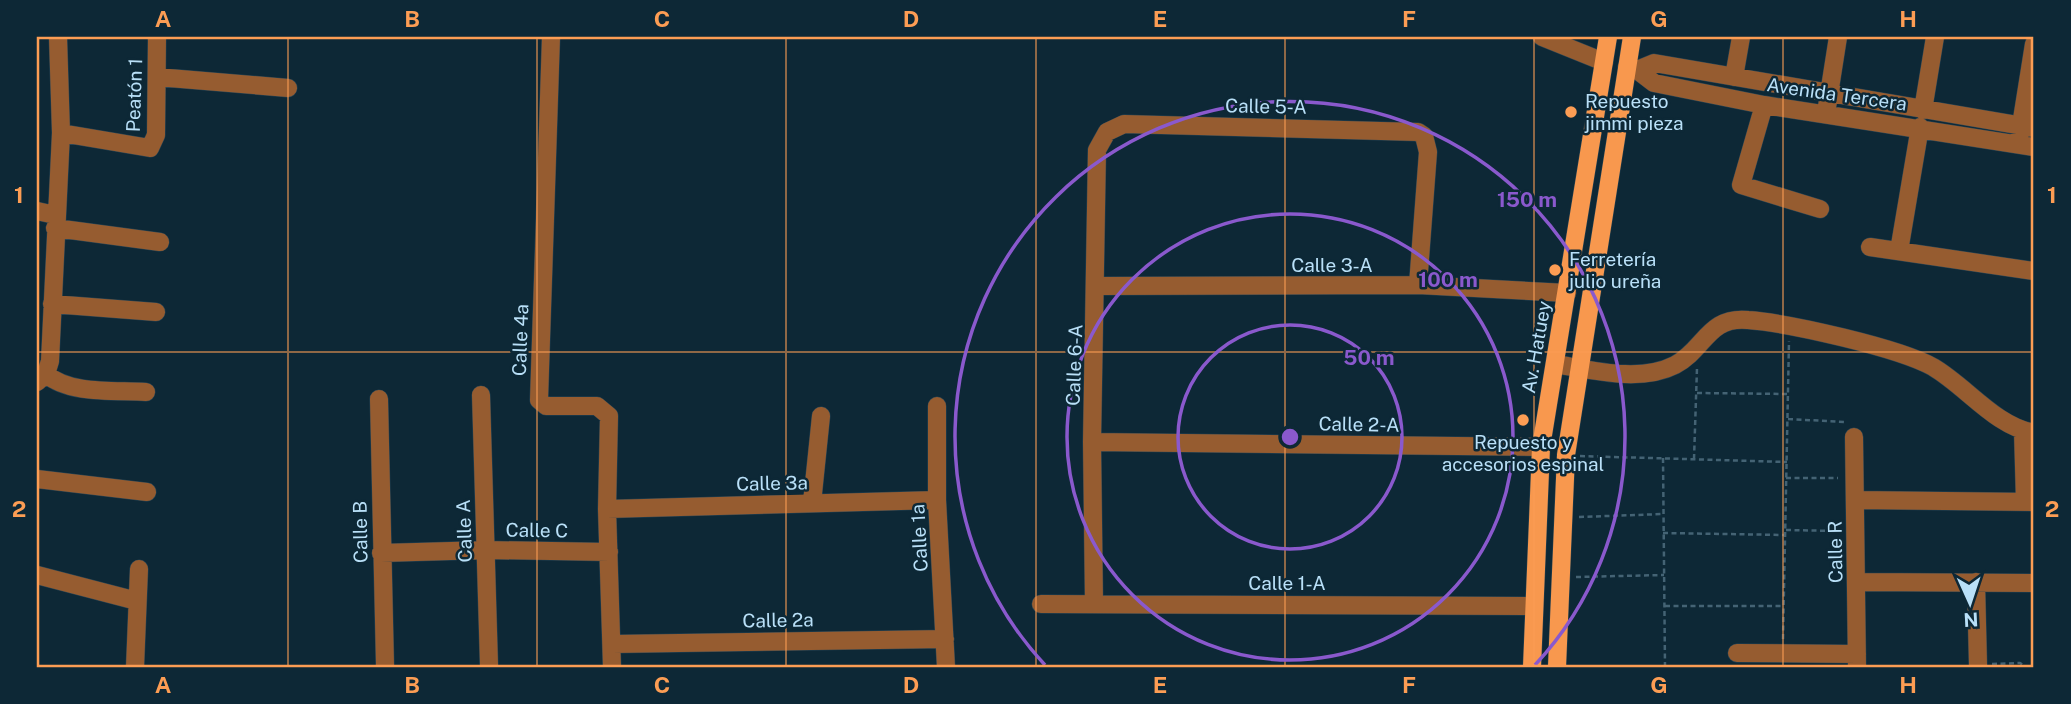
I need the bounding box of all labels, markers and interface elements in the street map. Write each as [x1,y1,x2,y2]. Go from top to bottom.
text: A [155,5,172,32]
text: B [404,5,420,32]
text: C [654,5,670,32]
text: D [903,5,919,32]
text: E [1153,5,1167,32]
text: F [1402,5,1416,32]
text: G [1650,5,1668,32]
text: H [1899,5,1917,32]
street label: Peatón 1 [122,58,146,132]
street label: Avenida Tercera [1766,73,1908,115]
place label: Repuesto jimmi pieza [1584,90,1683,134]
street label: Calle 5-A [1225,94,1307,118]
marker: Repuesto jimmi pieza [1563,104,1579,120]
text: 1 [14,181,24,208]
text: 1 [2047,181,2057,208]
text: 150 m [1497,187,1557,212]
place label: Ferretería julio ureña [1568,248,1661,292]
street label: Calle 3-A [1291,254,1373,276]
marker: Ferretería julio ureña [1547,262,1563,278]
text: 100 m [1418,267,1478,292]
street label: Av. Hatuey [1517,299,1555,395]
street label: Calle 4a [508,304,532,376]
street label: Calle 6-A [1062,324,1086,406]
text: 50 m [1343,345,1395,370]
street label: Calle 2-A [1318,412,1400,436]
marker: Repuesto y accesorios espinal [1515,412,1531,428]
centre of rings [1278,425,1302,449]
place label: Repuesto y accesorios espinal [1442,431,1604,475]
street label: Calle 3a [736,471,808,495]
text: 2 [12,495,26,522]
text: 2 [2045,495,2059,522]
street label: Calle A [452,499,476,563]
street label: Calle B [348,501,372,563]
street label: Calle 1a [906,504,932,572]
street label: Calle C [506,518,568,542]
street label: Calle R [1823,521,1847,583]
north arrow [1934,568,2004,638]
street label: Calle 1-A [1248,572,1326,594]
street label: Calle 2a [742,608,814,632]
text: N [1963,609,1979,631]
text: A [155,671,172,698]
text: B [404,671,420,698]
text: C [654,671,670,698]
text: D [903,671,919,698]
text: E [1153,671,1167,698]
text: F [1402,671,1416,698]
text: G [1650,671,1668,698]
text: H [1899,671,1917,698]

